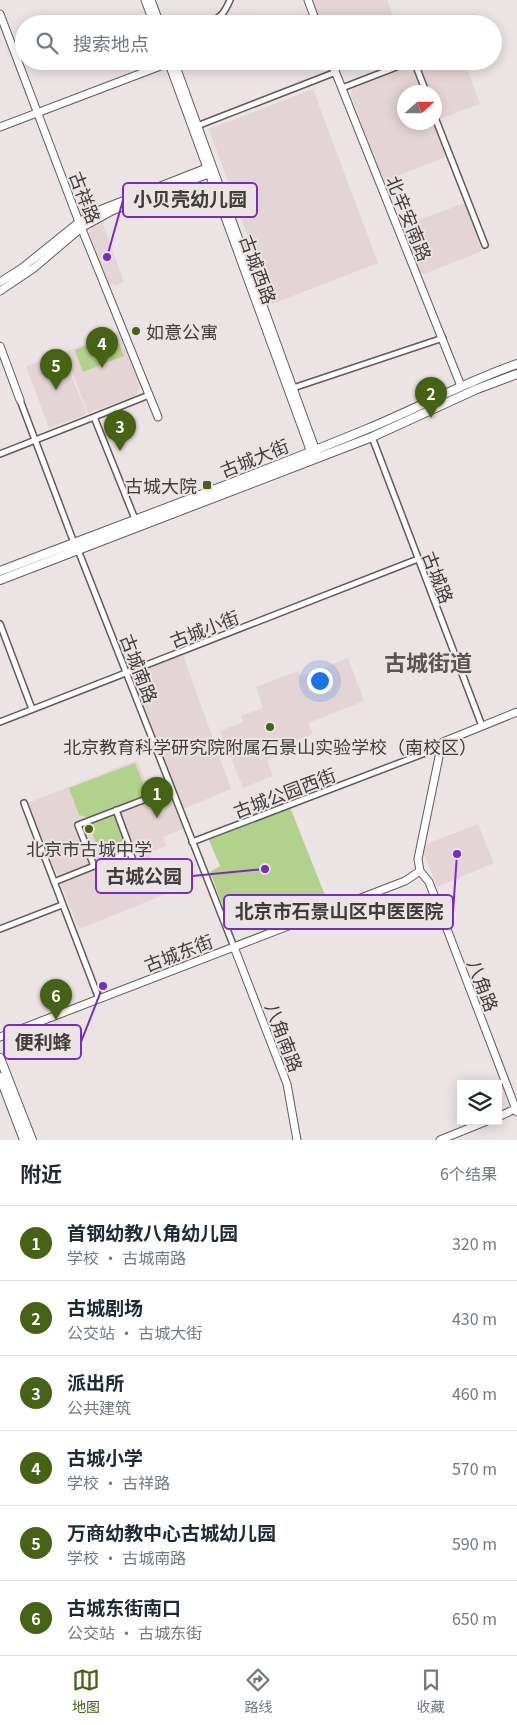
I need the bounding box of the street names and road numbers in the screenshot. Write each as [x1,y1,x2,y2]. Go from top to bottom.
street label: 古祥路 [64,167,108,227]
street label: 北辛安南路 [381,171,439,265]
street label: 古城西路 [234,231,284,307]
street label: 古城大街 [216,431,292,483]
street label: 古城路 [417,547,461,607]
street label: 古城小街 [166,603,242,653]
street label: 古城南路 [115,630,165,706]
street label: 古城公园西街 [229,761,339,823]
street label: 古城东街 [140,927,216,977]
street label: 八角路 [462,955,506,1015]
street label: 八角南路 [260,999,310,1075]

